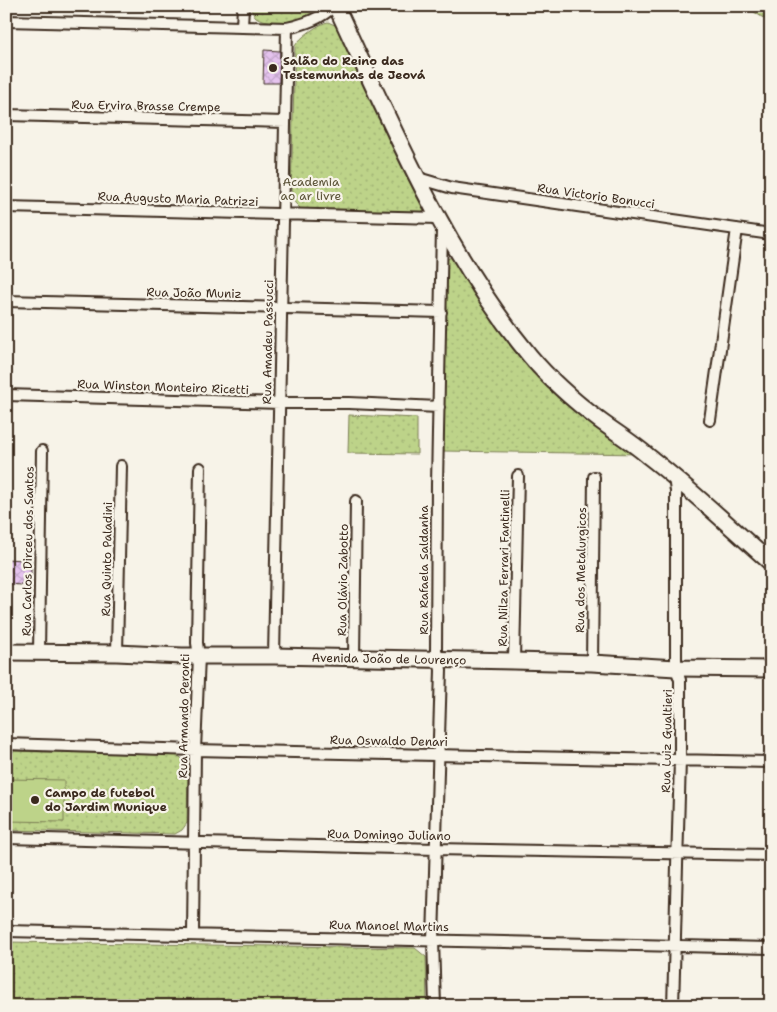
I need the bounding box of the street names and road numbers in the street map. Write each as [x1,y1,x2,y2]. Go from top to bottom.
street label: Rua Ervira Brasse Crempe [71,97,221,115]
street label: Rua Victorio Bonucci [536,180,656,212]
street label: Rua Augusto Maria Patrizzi [97,188,259,210]
street label: Rua Amadeu Passucci [259,279,277,405]
street label: Rua João Muniz [146,284,242,302]
street label: Rua Winston Monteiro Ricetti [77,376,249,398]
street label: Rua Carlos Dirceu dos Santos [19,466,37,636]
street label: Rua Nilza Ferrari Fantinelli [495,489,513,647]
street label: Rua Quinto Paladini [98,502,116,616]
street label: Rua Rafaela Saldanha [416,505,432,635]
street label: Rua dos Metalurgicos [572,507,590,633]
street label: Rua Olávio Zabotto [334,524,352,636]
street label: Avenida João de Lourenço [311,650,467,668]
street label: Rua Armando Peronti [175,653,193,779]
street label: Rua Luiz Gualtieri [658,689,676,793]
street label: Rua Oswaldo Denari [330,732,448,750]
street label: Rua Domingo Juliano [327,826,451,844]
street label: Rua Manoel Martins [329,917,449,935]

